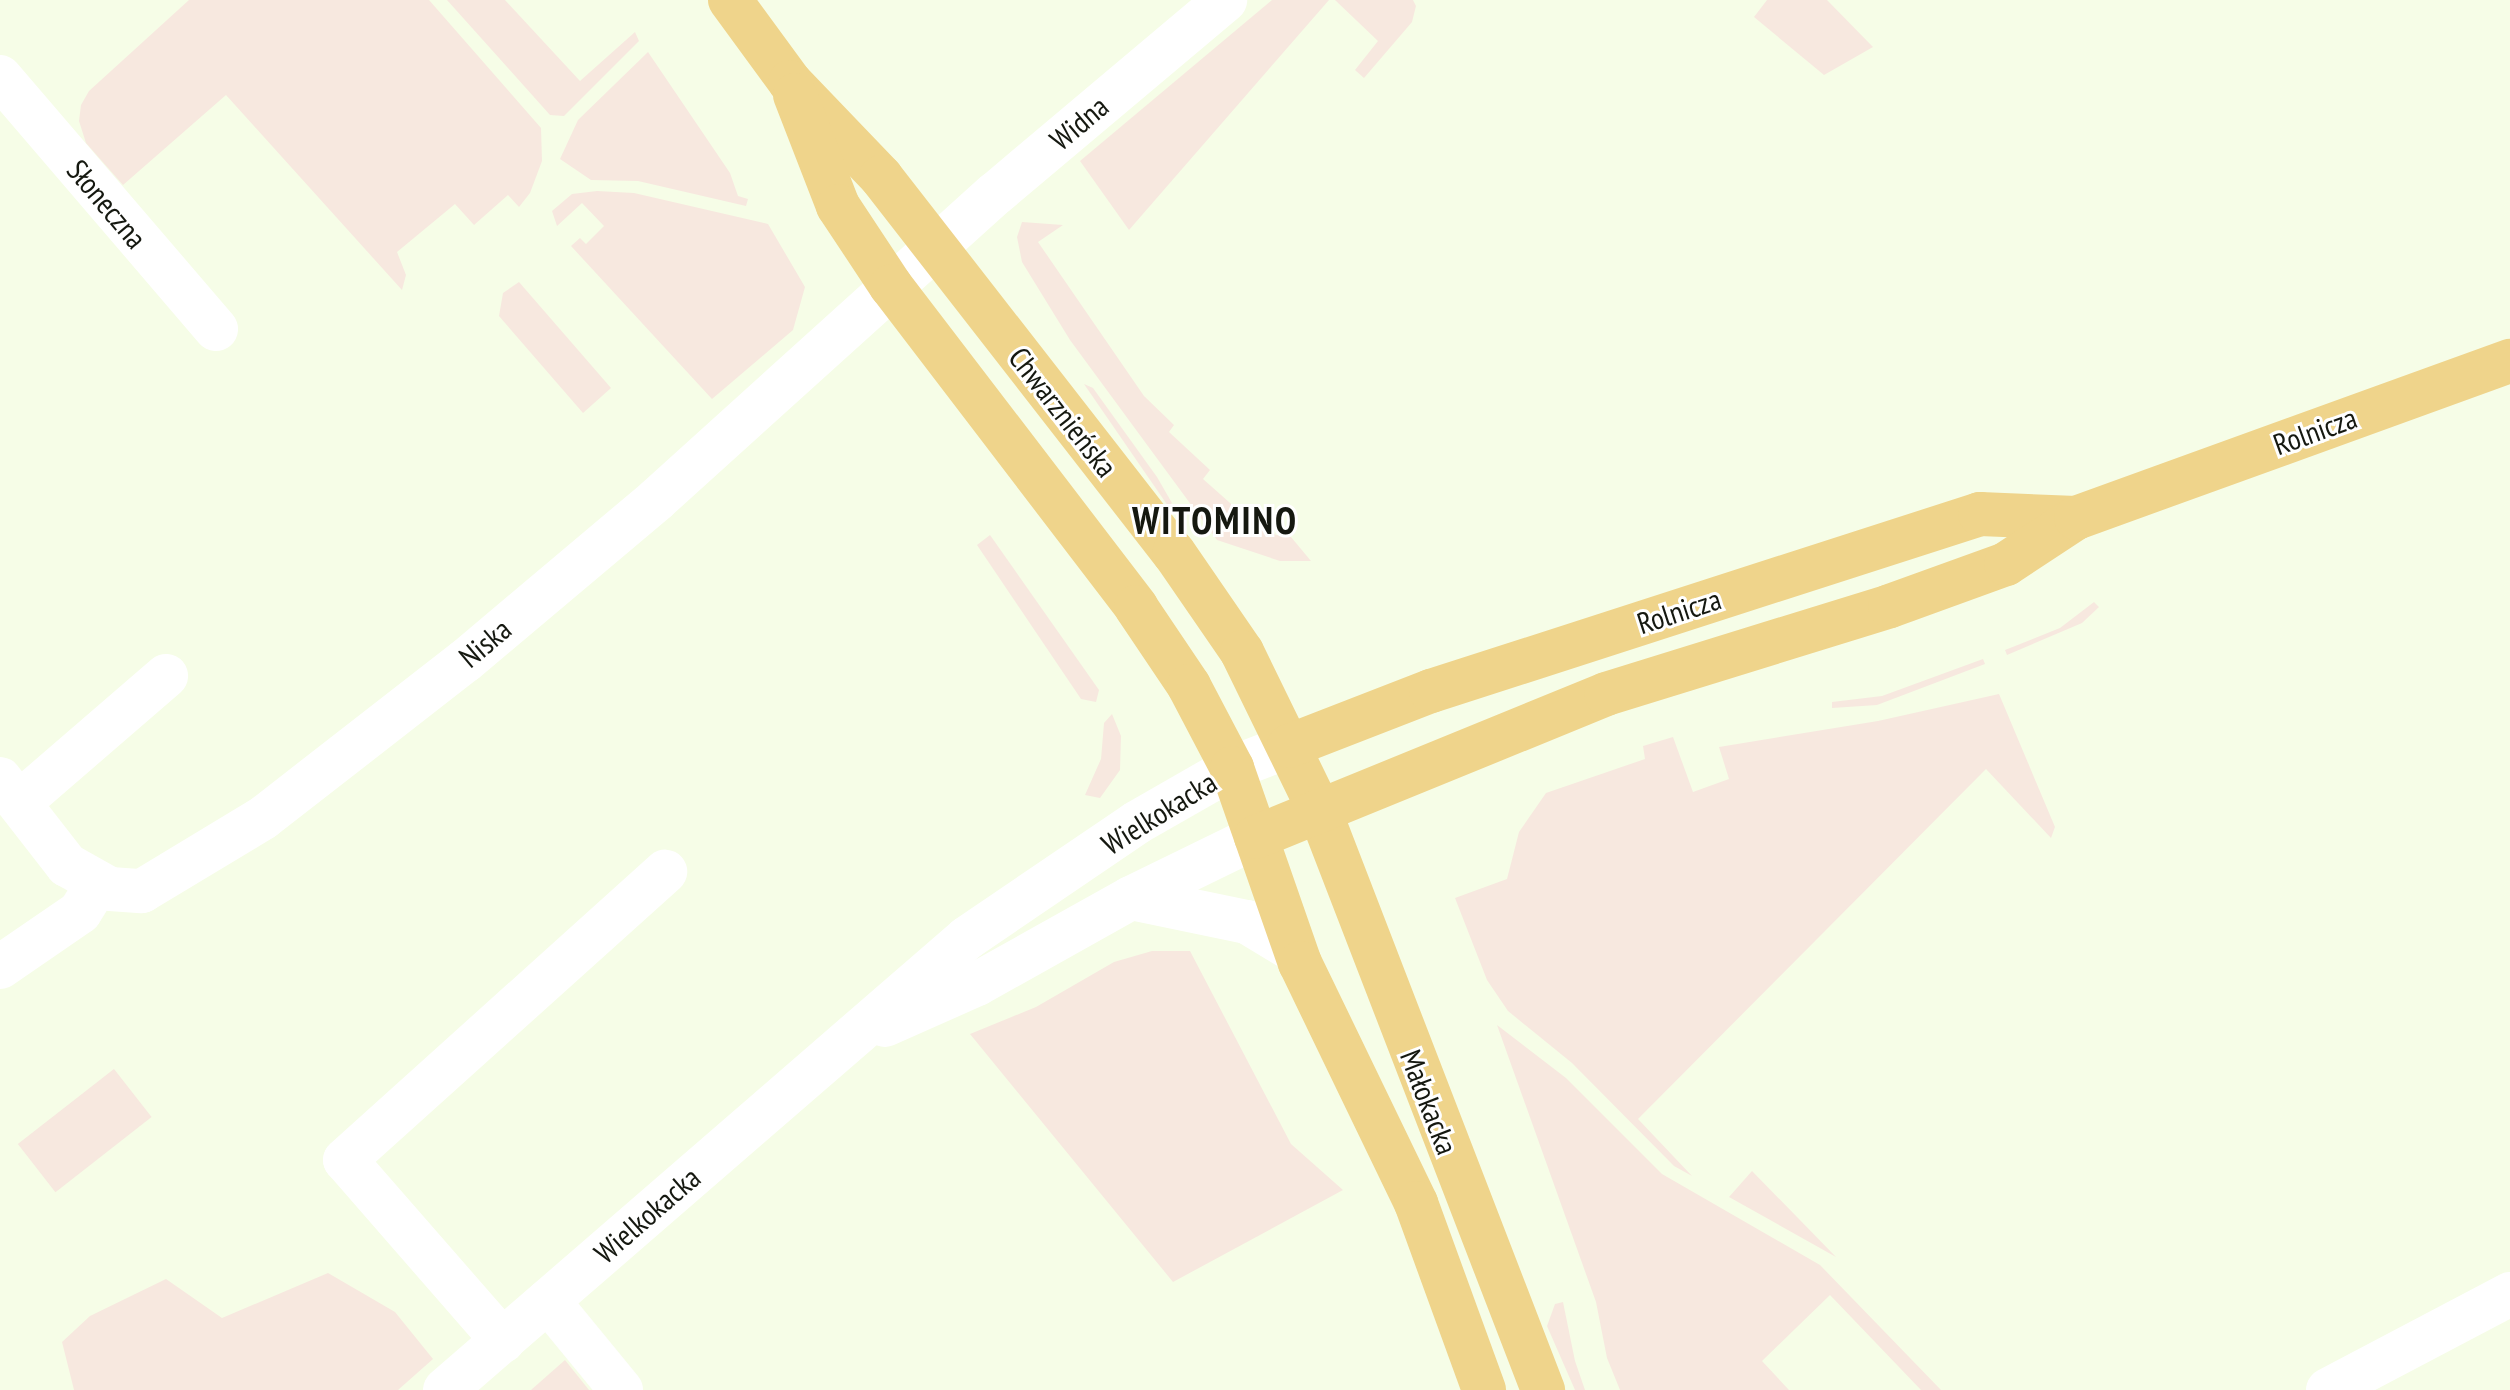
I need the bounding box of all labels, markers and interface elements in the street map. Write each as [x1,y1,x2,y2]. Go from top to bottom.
street label: Widna [1043,88,1115,158]
street label: Słoneczna [60,152,154,256]
street label: Chwarznieńska [1001,340,1125,484]
street label: Rolnicza [2268,399,2362,463]
district label: WITOMINO [1132,497,1298,543]
street label: Rolnicza [1633,581,1725,641]
street label: Niska [452,611,518,675]
street label: Wielkokacka [1095,764,1223,862]
street label: Małokacka [1393,1045,1465,1159]
street label: Wielkokacka [587,1159,707,1271]

